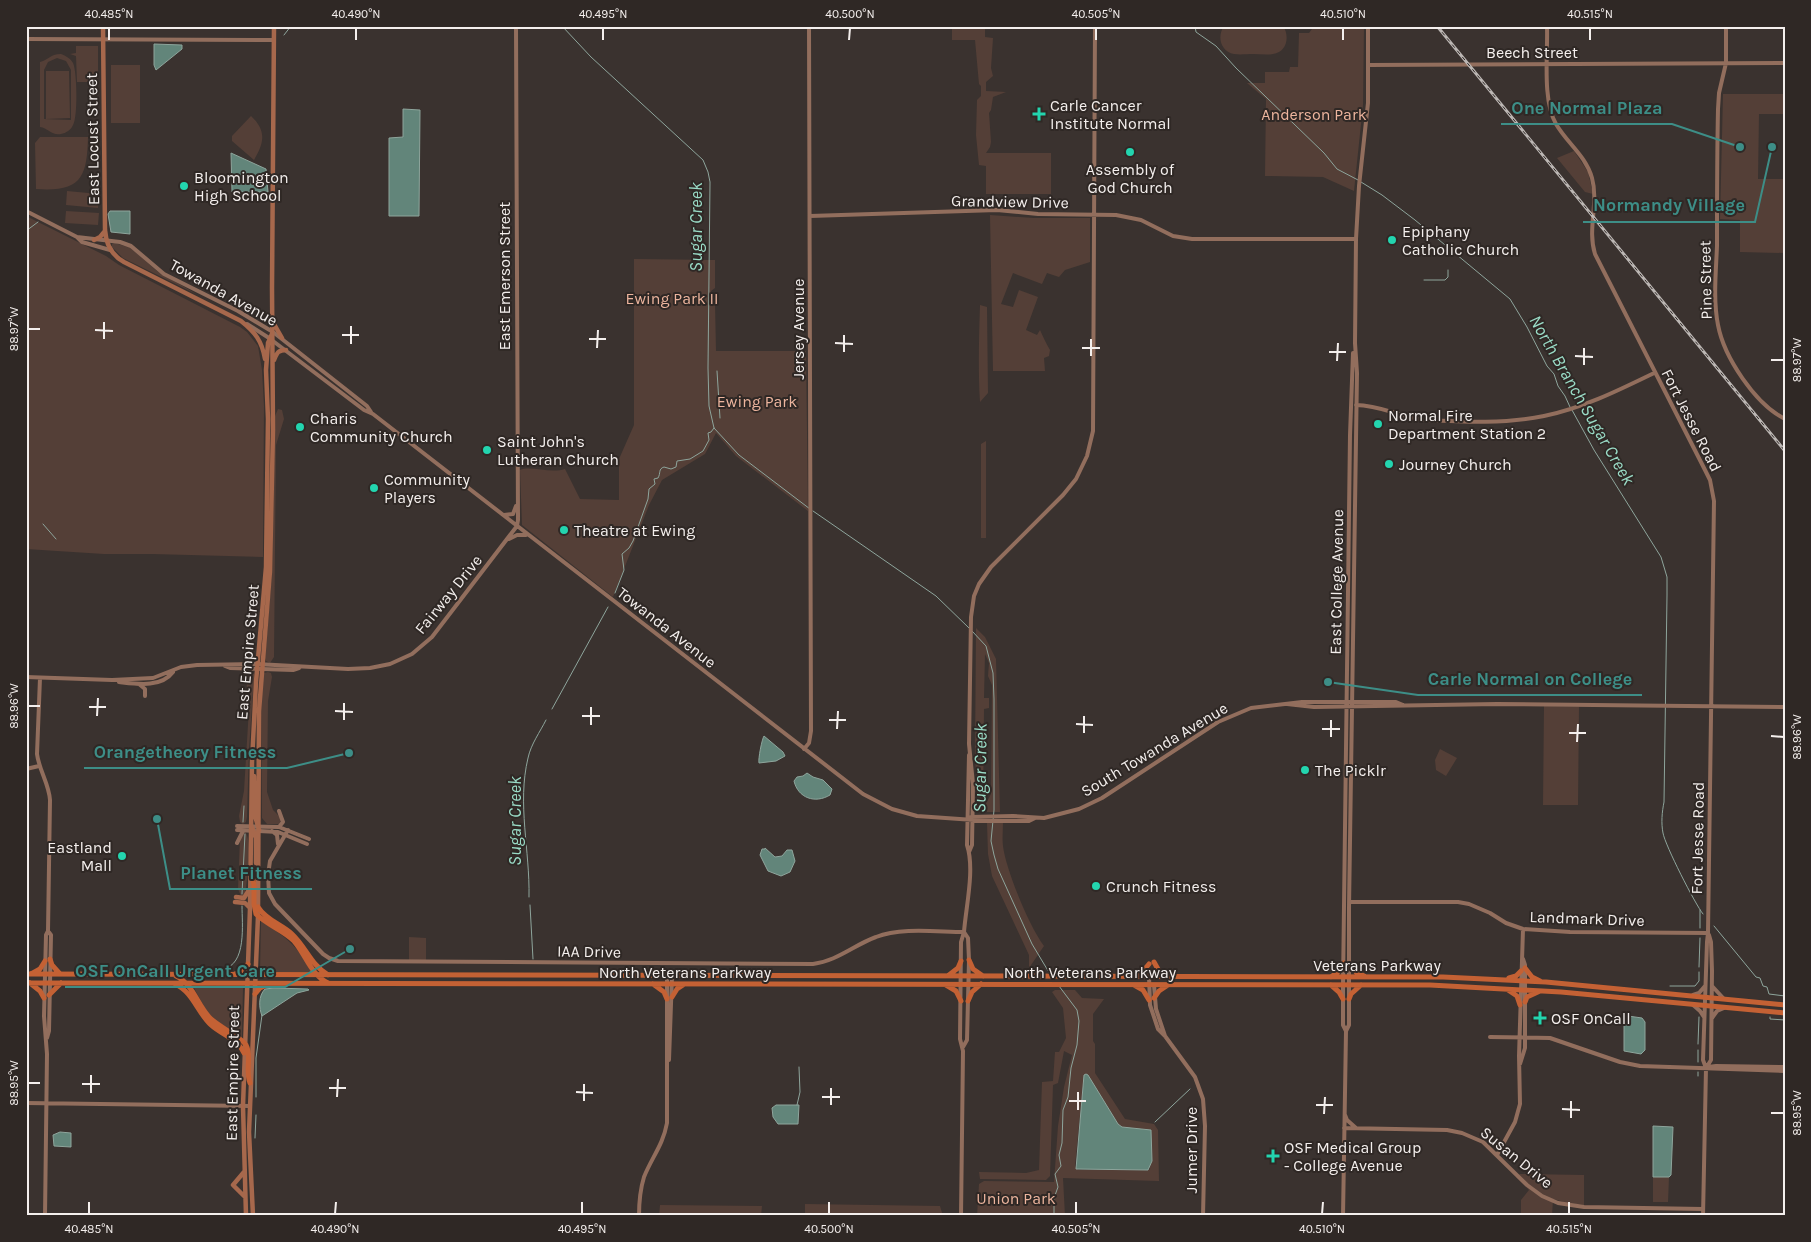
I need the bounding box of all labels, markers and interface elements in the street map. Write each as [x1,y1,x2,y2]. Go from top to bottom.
text: 40.485°N [84,7,134,21]
text: 40.490°N [331,7,381,21]
text: 40.495°N [579,7,627,21]
text: 40.500°N [825,7,875,21]
text: 40.505°N [1072,7,1120,21]
text: 40.510°N [1320,7,1366,21]
text: 40.515°N [1567,7,1613,21]
street label: Beech Street [1486,43,1578,62]
street label: East Locust Street [82,73,103,205]
callout: One Normal Plaza [1501,91,1672,124]
place label: Carle Cancer Institute Normal [1050,96,1171,133]
text: One Normal Plaza [1511,97,1663,119]
park label: Anderson Park [1261,105,1367,124]
marker: Carle Cancer Institute Normal [1032,107,1046,121]
marker: Assembly of God Church [1124,146,1136,158]
place label: Assembly of God Church [1086,160,1175,197]
place label: Bloomington High School [194,168,289,205]
marker: Bloomington High School [178,180,190,192]
water label: Sugar Creek [685,181,707,272]
callout: Normandy Village [1583,189,1755,222]
street label: Grandview Drive [951,191,1069,212]
text: Normandy Village [1593,194,1745,216]
street label: East Emerson Street [495,202,514,350]
place label: Epiphany Catholic Church [1402,222,1519,259]
marker: Epiphany Catholic Church [1386,234,1398,246]
street label: Pine Street [1695,240,1716,320]
street label: Towanda Avenue [167,255,281,330]
street label: Jersey Avenue [789,279,808,379]
park label: Ewing Park II [625,289,719,308]
text: 88.97°W [7,307,21,351]
water label: North Branch Sugar Creek [1524,311,1640,490]
text: 88.97°W [1790,338,1804,382]
street label: Fort Jesse Road [1658,366,1726,475]
park label: Ewing Park [717,392,797,411]
place label: Normal Fire Department Station 2 [1388,406,1546,443]
place label: Charis Community Church [310,409,453,446]
marker: Normal Fire Department Station 2 [1372,418,1384,430]
marker: Charis Community Church [294,421,306,433]
place label: Saint John's Lutheran Church [497,432,619,469]
marker: Saint John's Lutheran Church [481,444,493,456]
place label: Journey Church [1399,455,1512,474]
marker: Journey Church [1383,458,1395,470]
place label: Community Players [384,470,471,507]
marker: Community Players [368,482,380,494]
street label: East College Avenue [1326,509,1347,655]
place label: Theatre at Ewing [574,521,695,540]
marker: Theatre at Ewing [558,524,570,536]
street label: Fairway Drive [411,551,486,638]
street label: Towanda Avenue [613,583,720,672]
street label: East Empire Street [232,584,263,721]
callout: Carle Normal on College [1418,662,1642,695]
text: Carle Normal on College [1428,668,1632,690]
text: 88.96°W [7,683,21,729]
street label: South Towanda Avenue [1077,698,1231,801]
text: 88.96°W [1790,714,1804,760]
water label: Sugar Creek [968,722,992,813]
callout: Orangetheory Fitness [84,735,287,768]
text: Orangetheory Fitness [94,741,276,763]
place label: The Picklr [1315,761,1386,780]
marker: The Picklr [1299,764,1311,776]
water label: Sugar Creek [504,775,526,866]
street label: Fort Jesse Road [1687,782,1708,894]
place label: Eastland Mall [47,838,112,875]
marker: Eastland Mall [116,850,128,862]
callout: Planet Fitness [170,856,312,889]
text: Planet Fitness [180,862,302,884]
place label: Crunch Fitness [1106,877,1217,896]
marker: Crunch Fitness [1090,880,1102,892]
street label: Landmark Drive [1529,907,1645,930]
street label: IAA Drive [557,941,621,962]
callout: OSF OnCall Urgent Care [65,954,285,987]
street label: Veterans Parkway [1313,956,1441,975]
text: OSF OnCall Urgent Care [75,960,275,982]
street label: North Veterans Parkway [599,963,772,982]
street label: North Veterans Parkway [1004,963,1177,982]
street label: East Empire Street [222,1005,243,1141]
place label: OSF OnCall [1551,1009,1631,1028]
marker: OSF OnCall [1533,1011,1547,1025]
text: 88.95°W [7,1060,21,1106]
text: 88.95°W [1790,1090,1804,1136]
street label: Jumer Drive [1182,1107,1201,1193]
street label: Susan Drive [1477,1123,1557,1192]
place label: OSF Medical Group - College Avenue [1284,1138,1421,1175]
marker: OSF Medical Group - College Avenue [1266,1149,1280,1163]
park label: Union Park [976,1189,1056,1208]
text: 40.485°N [64,1222,114,1236]
text: 40.490°N [310,1222,360,1236]
text: 40.495°N [558,1222,606,1236]
text: 40.500°N [804,1222,854,1236]
text: 40.505°N [1052,1222,1100,1236]
text: 40.510°N [1299,1222,1345,1236]
text: 40.515°N [1546,1222,1592,1236]

